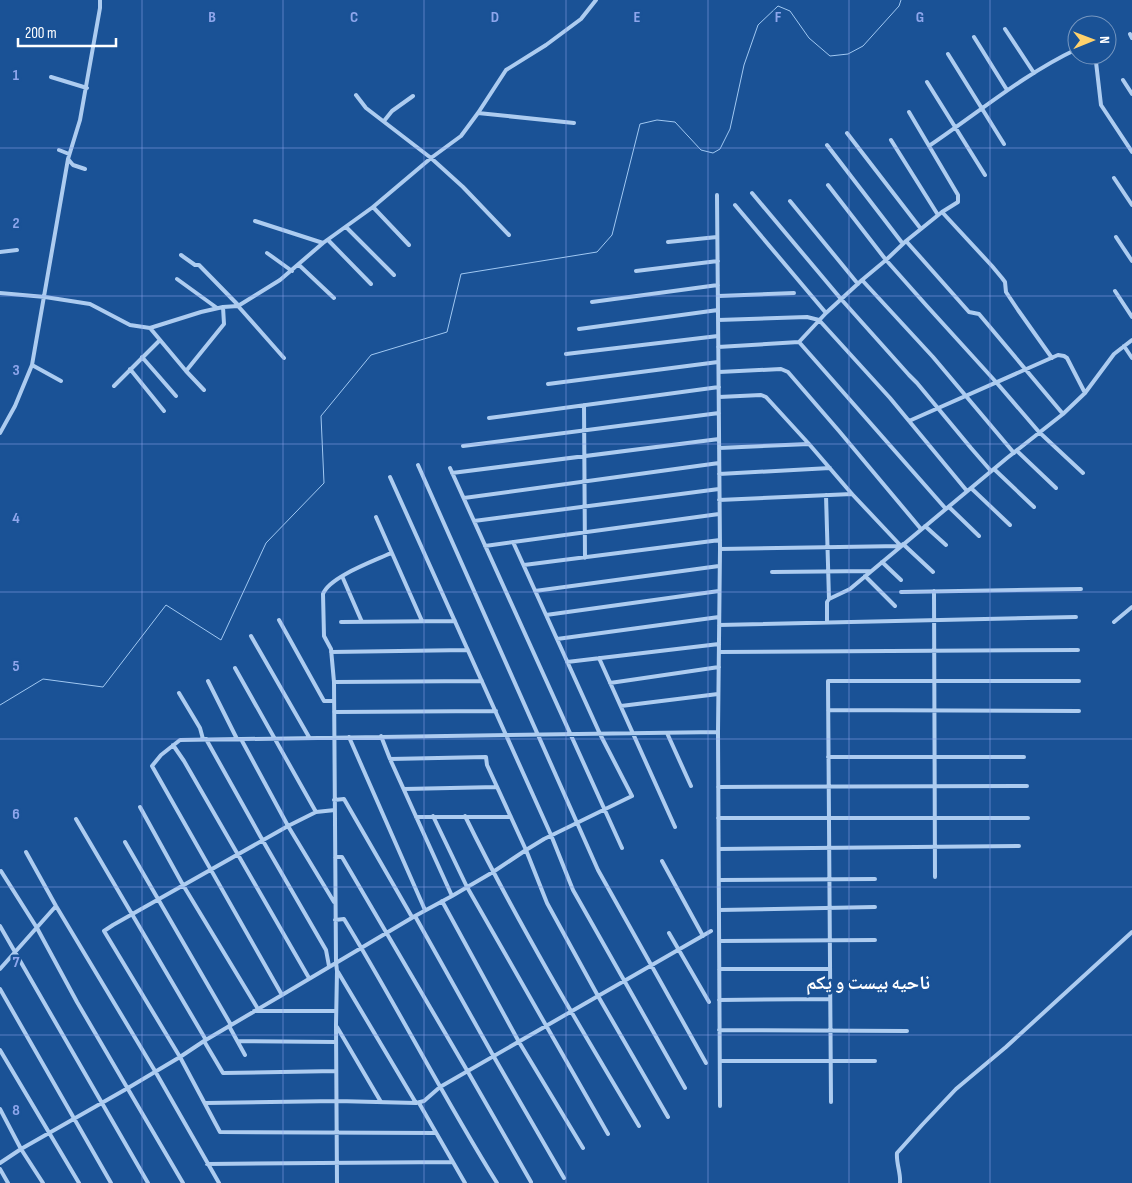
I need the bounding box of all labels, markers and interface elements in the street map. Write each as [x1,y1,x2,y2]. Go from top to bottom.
text: B [208,8,216,27]
text: C [350,8,358,27]
text: D [491,8,499,27]
text: E [634,8,641,27]
text: F [775,8,782,27]
text: G [916,8,924,27]
scale bar [18,15,115,47]
north arrow [1067,15,1117,65]
text: 200 m [25,24,57,43]
text: N [1096,36,1113,44]
text: 1 [13,66,20,85]
text: 2 [12,214,20,233]
text: 3 [12,361,20,380]
text: 4 [12,509,20,528]
text: 5 [12,657,20,676]
text: 6 [12,805,20,824]
text: 7 [13,953,20,972]
district label: ناحیه بیست و یکم [806,972,930,995]
text: 8 [12,1101,20,1120]

